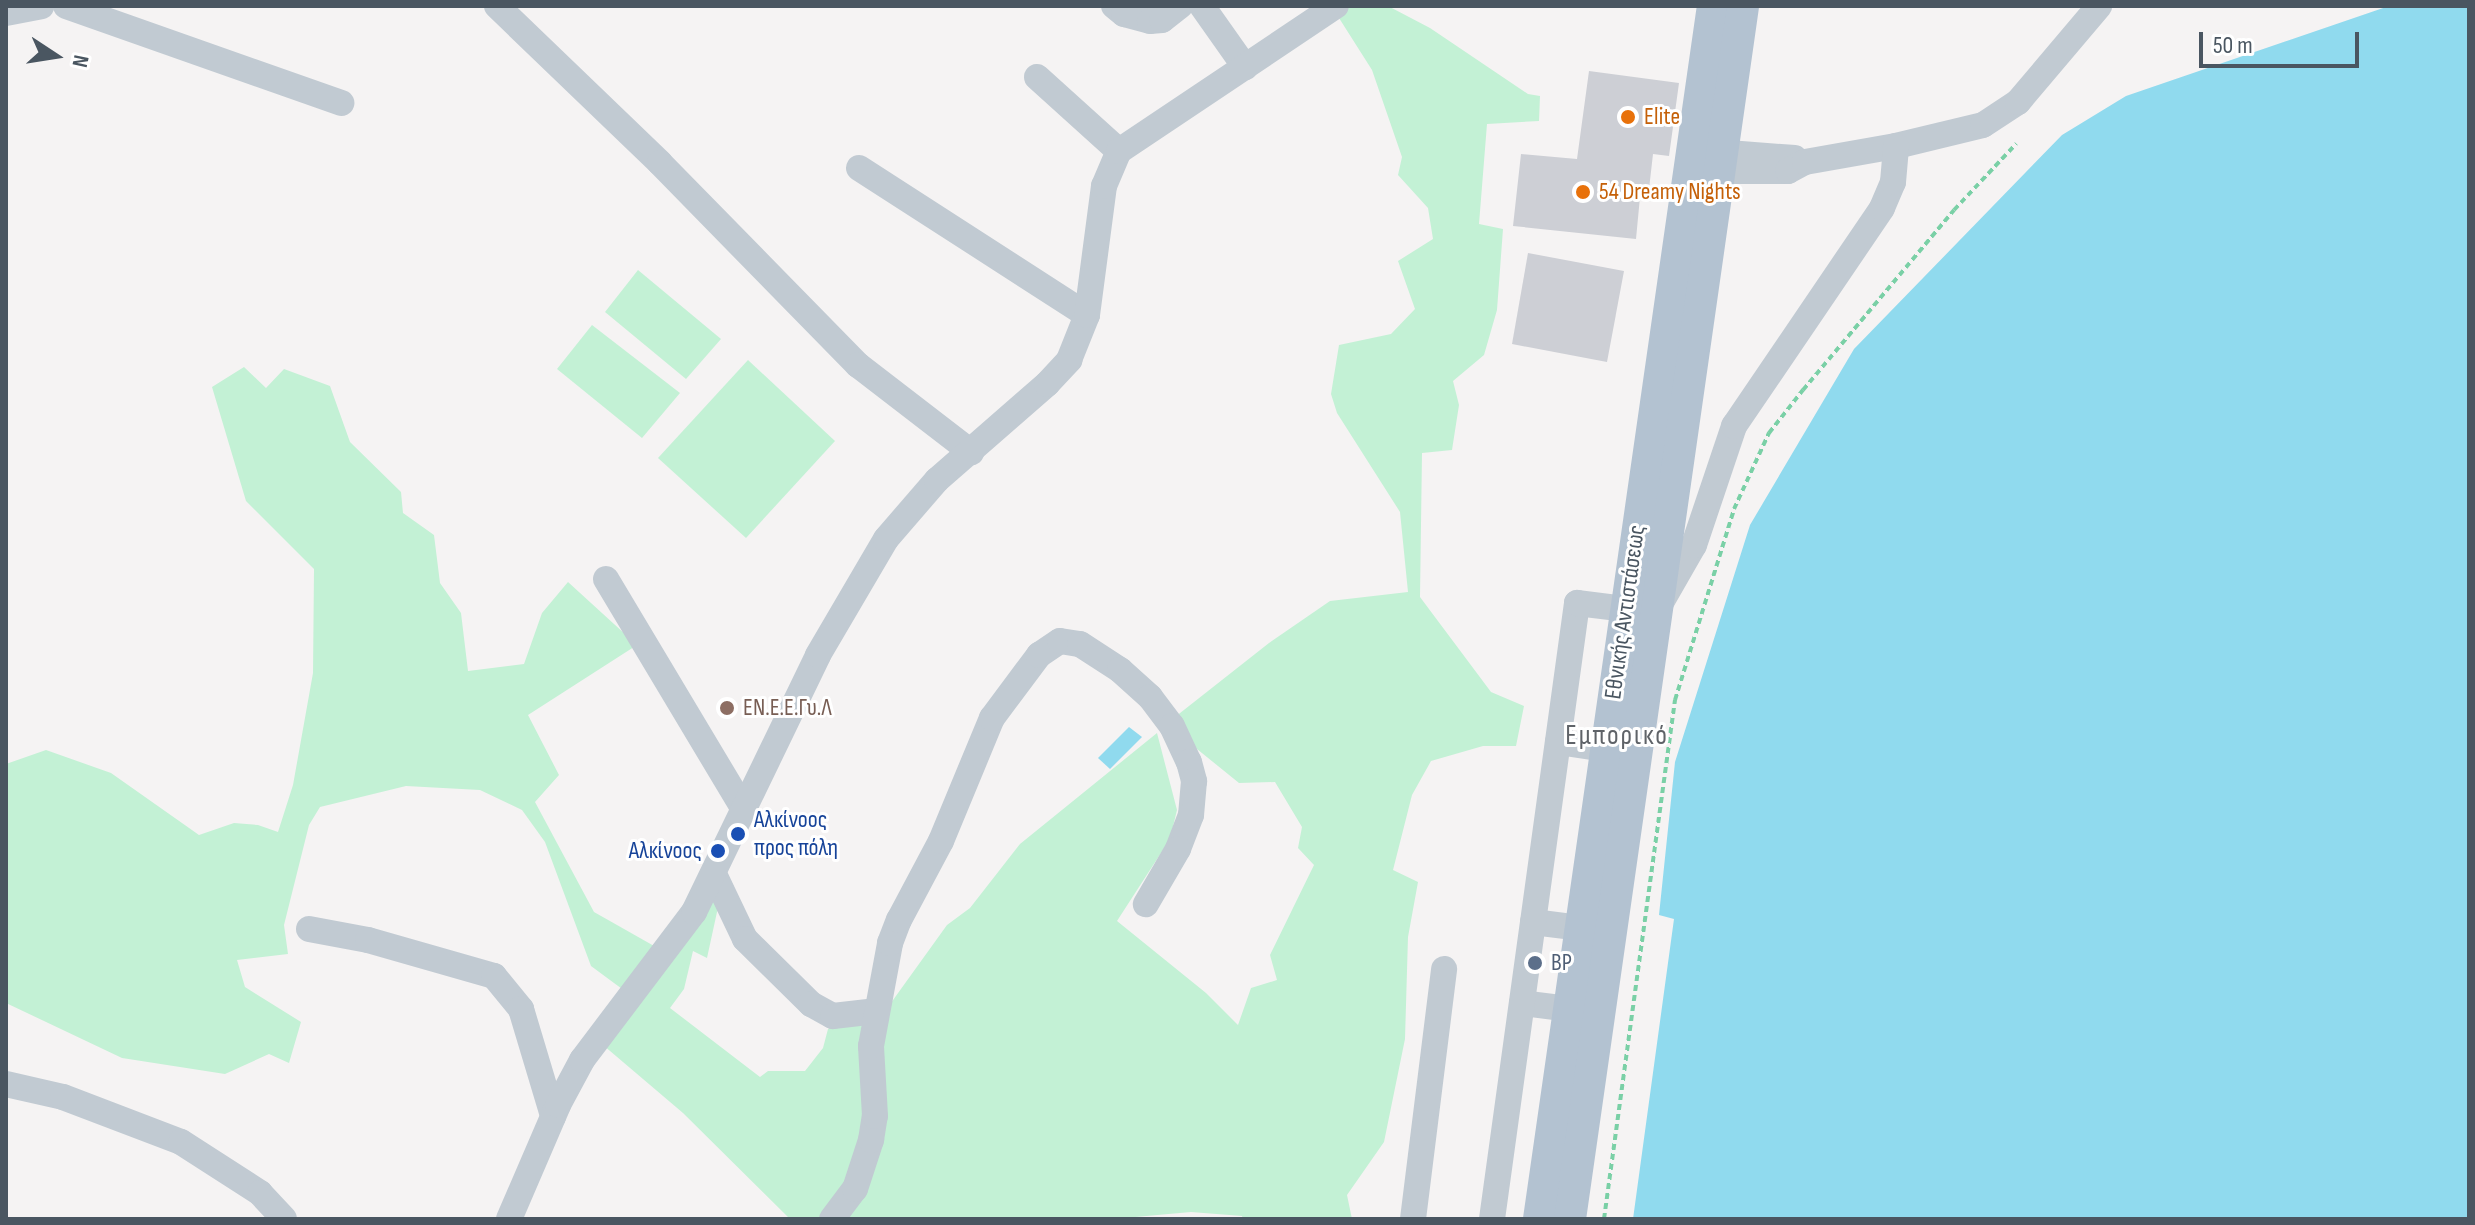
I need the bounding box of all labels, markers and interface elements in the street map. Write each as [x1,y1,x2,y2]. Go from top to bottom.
north arrow [16,16,96,96]
scale bar [2203,16,2363,66]
text: 50 m [2213,31,2253,60]
text: N [66,53,94,70]
place label: Elite [1644,103,1680,131]
marker: Elite [1619,108,1637,126]
place label: 54 Dreamy Nights [1599,178,1741,206]
marker: 54 Dreamy Nights [1574,183,1592,201]
street label: Εθνικής Αντιστάσεως [1599,523,1651,701]
place label: ΕΝ.Ε.Ε.Γυ.Λ [743,694,832,722]
marker: ΕΝ.Ε.Ε.Γυ.Λ [718,699,736,717]
district label: Εμπορικό [1565,719,1669,753]
place label: Αλκίνοος προς πόλη [754,806,838,862]
marker: Αλκίνοος προς πόλη [729,825,747,843]
place label: Αλκίνοος [629,837,702,865]
marker: Αλκίνοος [709,842,727,860]
place label: BP [1551,949,1572,977]
marker: BP [1526,954,1544,972]

